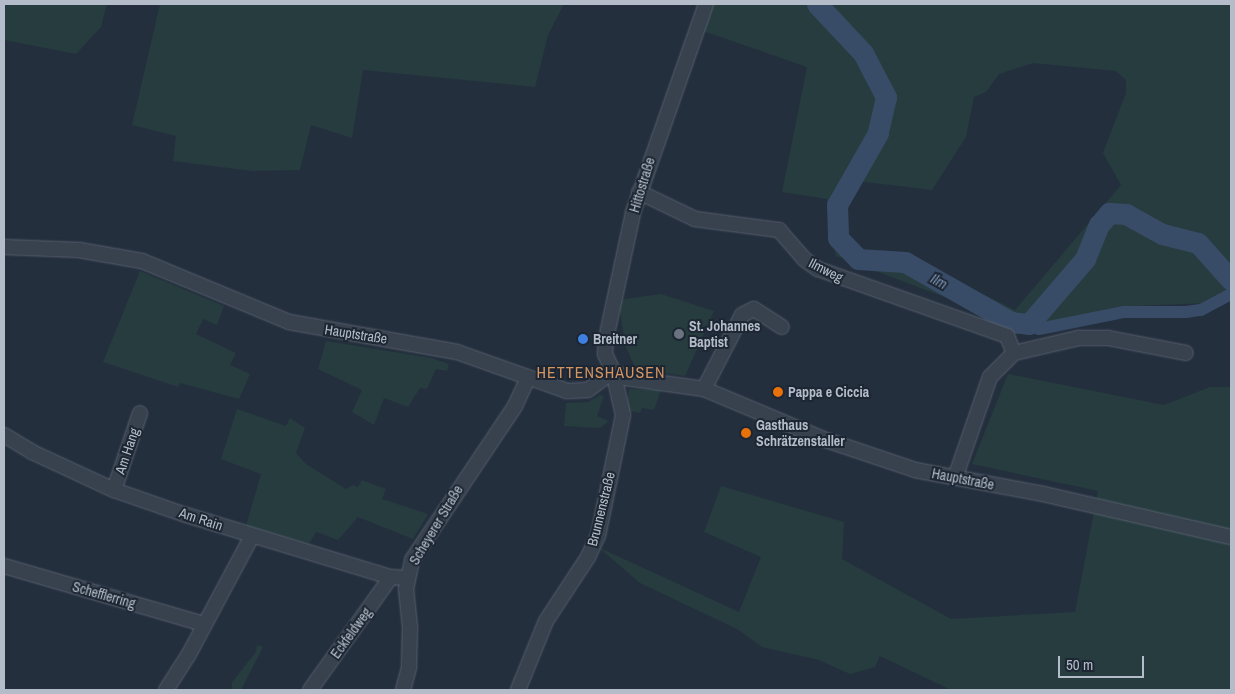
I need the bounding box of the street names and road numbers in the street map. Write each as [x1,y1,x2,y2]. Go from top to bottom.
street label: Hittostraße [626,155,658,215]
street label: Ilmweg [806,254,846,286]
street label: Hauptstraße [323,321,389,347]
street label: Am Hang [111,426,143,476]
street label: Hauptstraße [930,465,996,493]
street label: Brunnenstraße [584,470,618,548]
street label: Scheyerer Straße [406,482,466,568]
street label: Am Rain [177,504,225,534]
street label: Schefflerring [70,578,138,612]
street label: Eckfeldweg [327,604,375,662]

